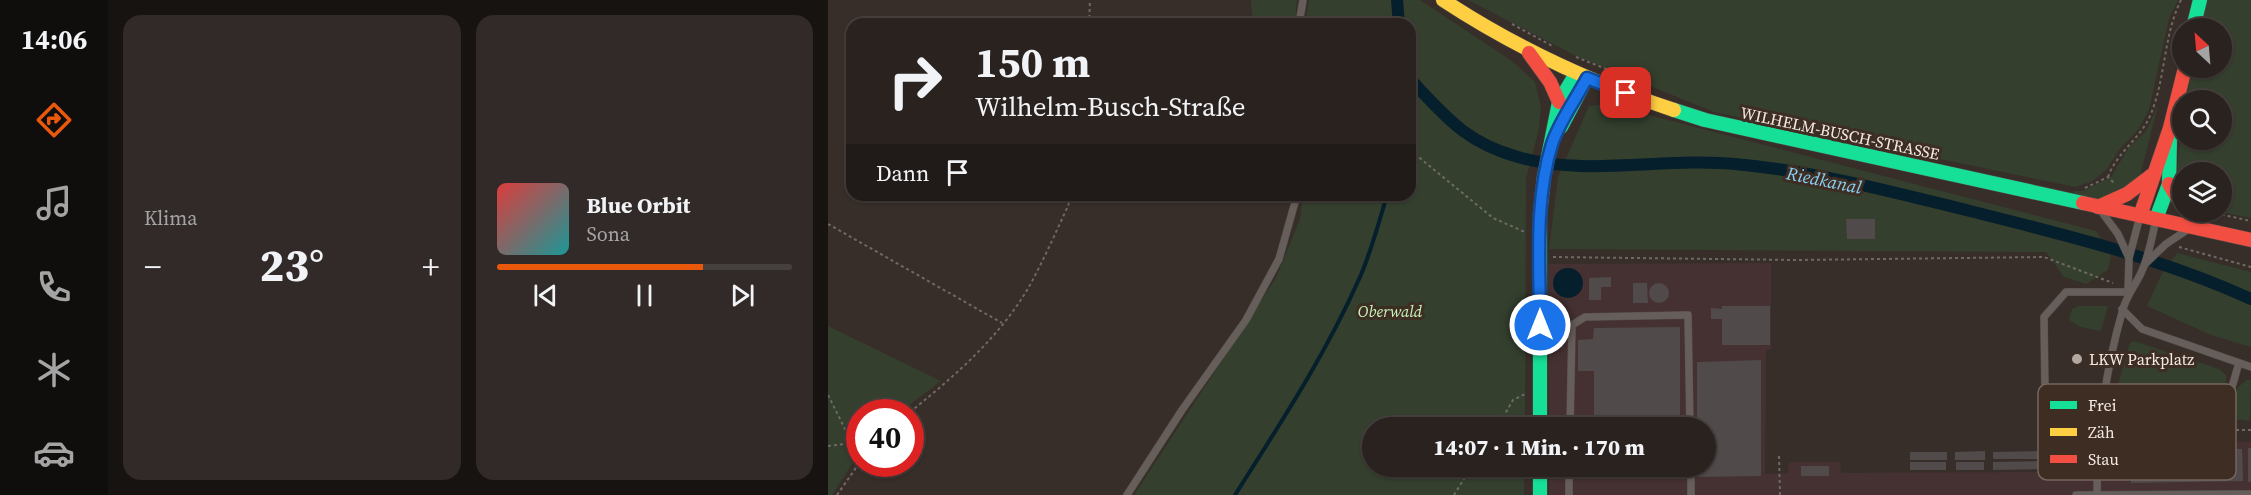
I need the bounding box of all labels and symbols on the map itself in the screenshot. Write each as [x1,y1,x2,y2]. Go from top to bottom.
north arrow [2172,18,2232,78]
pin [1600,67,1651,118]
street label: WILHELM-BUSCH-STRASSE [1738,101,1942,165]
water label: Riedkanal [1783,160,1864,200]
position arrow [1508,293,1572,357]
park label: Oberwald [1358,300,1423,322]
place label: LKW Parkplatz [2089,348,2194,370]
marker: LKW Parkplatz [2070,352,2084,366]
legend [2038,384,2236,480]
text: Frei [2088,394,2117,416]
speed limit sign: 40 [846,399,924,477]
text: Zäh [2088,421,2115,443]
text: Stau [2088,448,2119,470]

